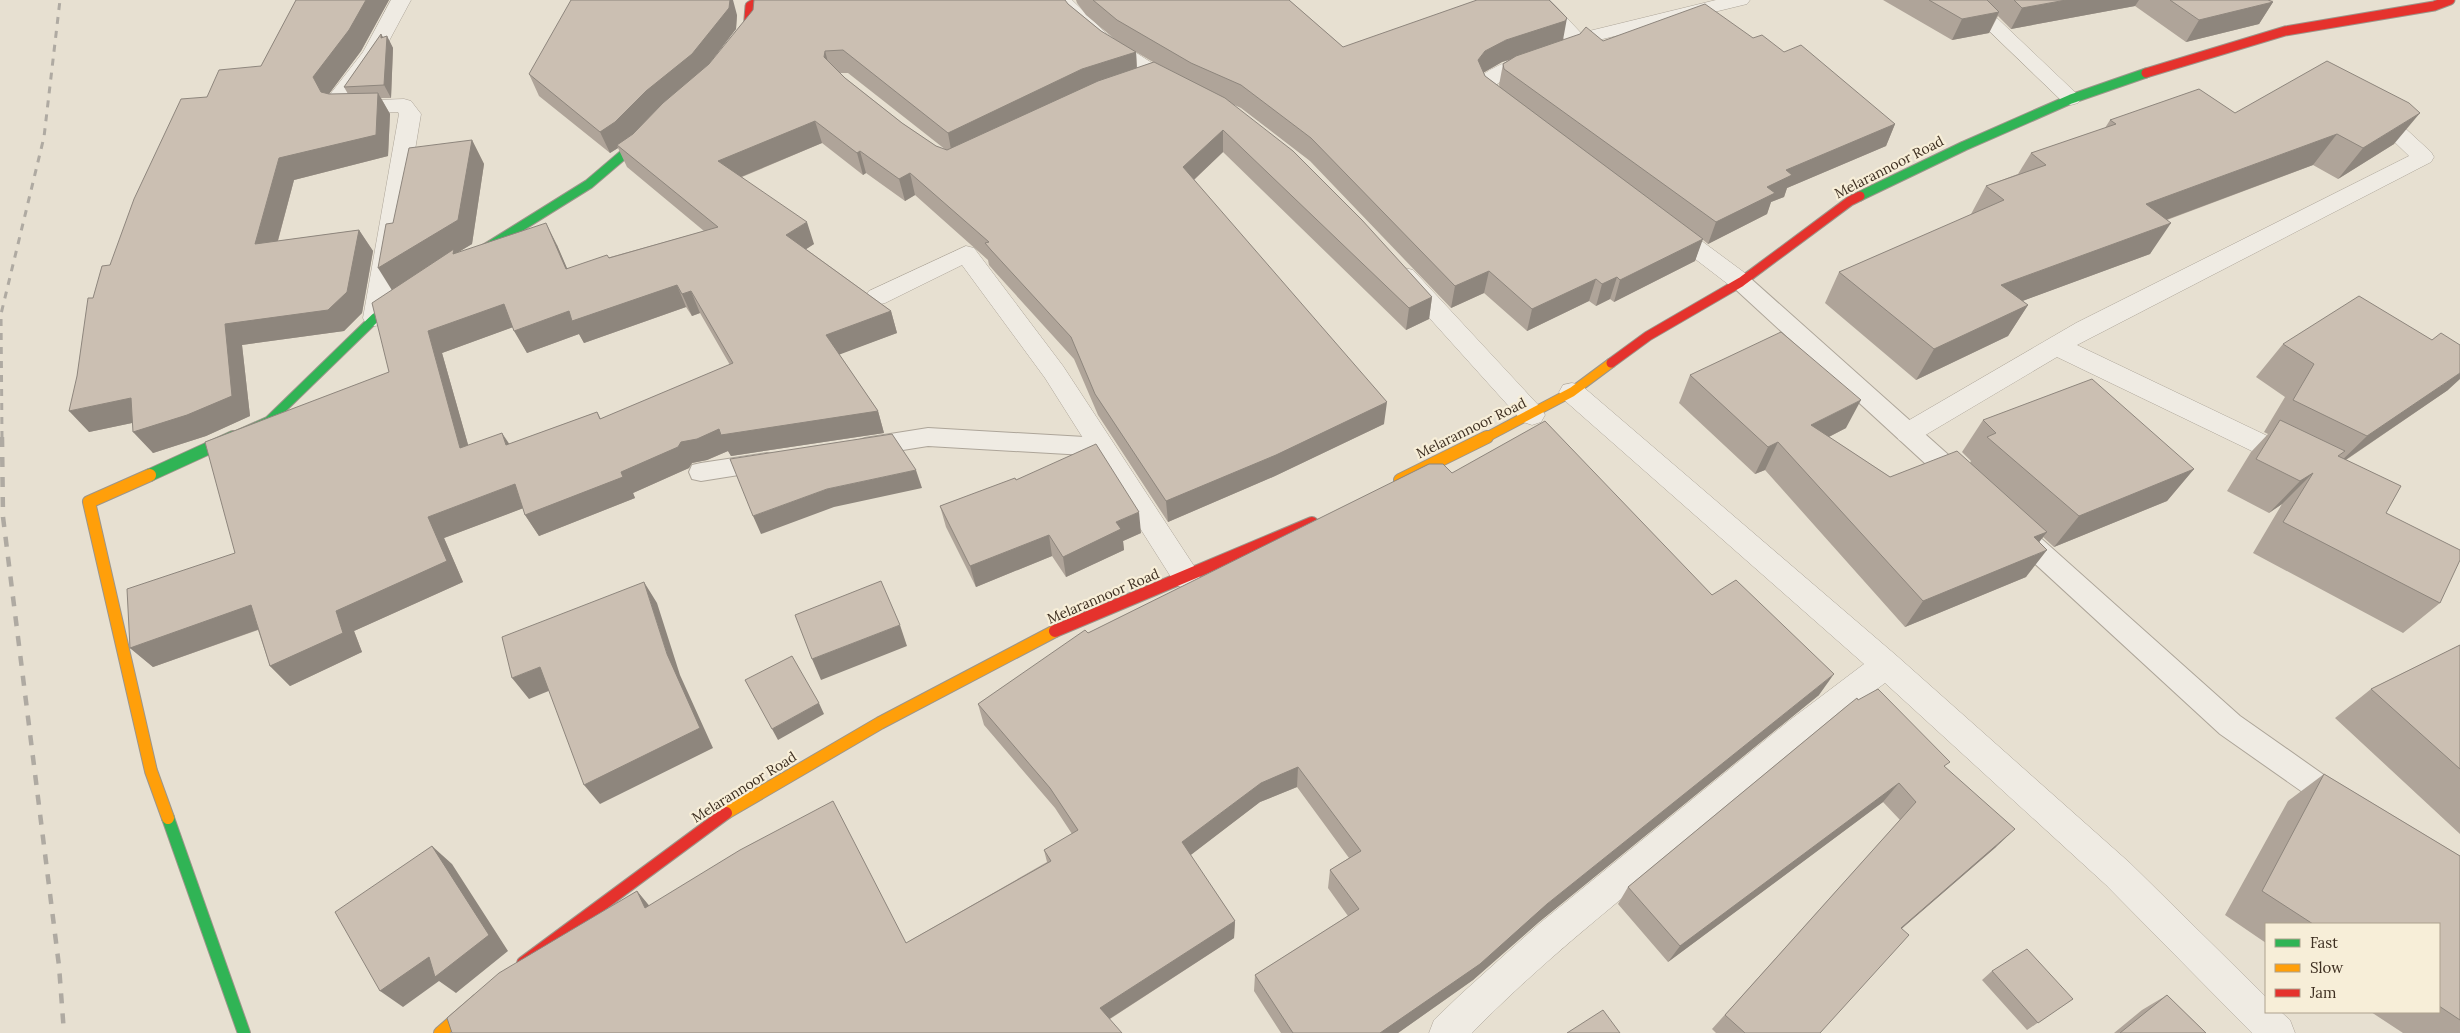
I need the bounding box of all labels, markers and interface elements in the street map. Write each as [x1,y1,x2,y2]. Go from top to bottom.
street label: Melarannoor Road [1831,132,1947,202]
street label: Melarannoor Road [1413,394,1529,462]
street label: Melarannoor Road [1044,564,1162,628]
street label: Melarannoor Road [688,748,800,826]
legend [2265,923,2440,1013]
text: Fast [2310,933,2338,952]
text: Slow [2310,958,2343,977]
text: Jam [2309,983,2337,1002]

